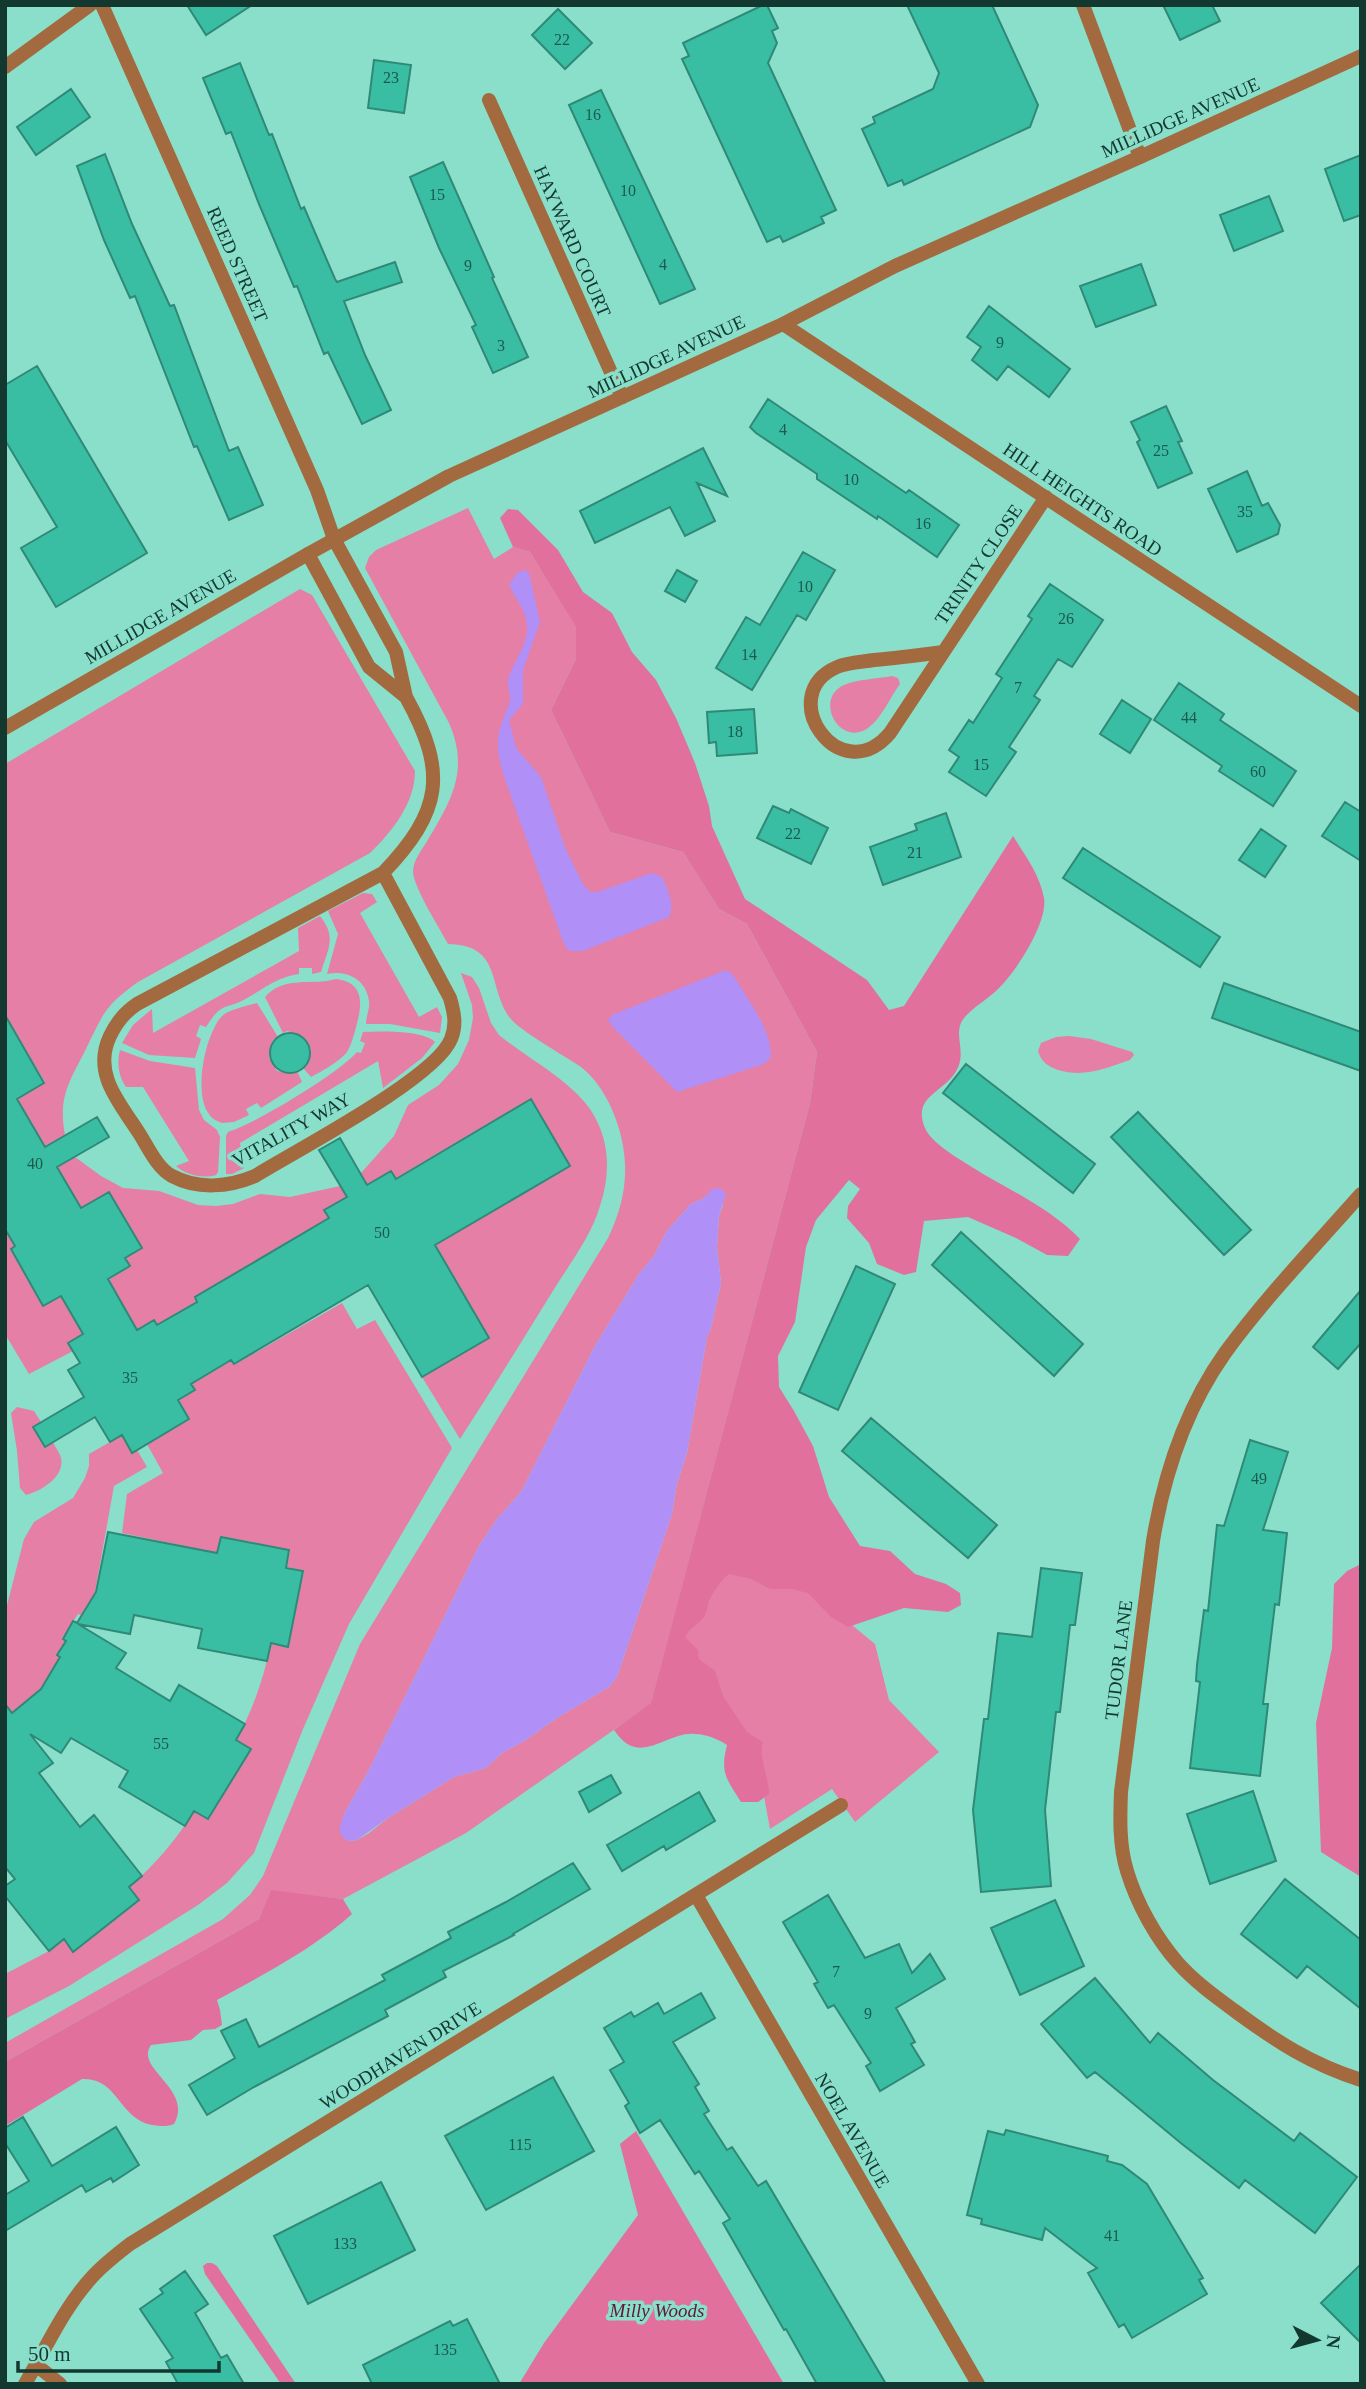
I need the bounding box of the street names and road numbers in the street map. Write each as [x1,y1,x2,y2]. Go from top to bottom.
street label: MILLIDGE AVENUE [1098,73,1263,162]
street label: HAYWARD COURT [530,162,616,320]
street label: REED STREET [203,203,273,325]
street label: MILLIDGE AVENUE [584,311,748,402]
street label: HILL HEIGHTS ROAD [999,438,1166,560]
street label: TRINITY CLOSE [931,500,1026,628]
street label: MILLIDGE AVENUE [81,565,240,668]
street label: VITALITY WAY [228,1088,354,1171]
street label: TUDOR LANE [1101,1599,1136,1721]
street label: WOODHAVEN DRIVE [316,1997,485,2114]
street label: NOEL AVENUE [811,2069,894,2191]

